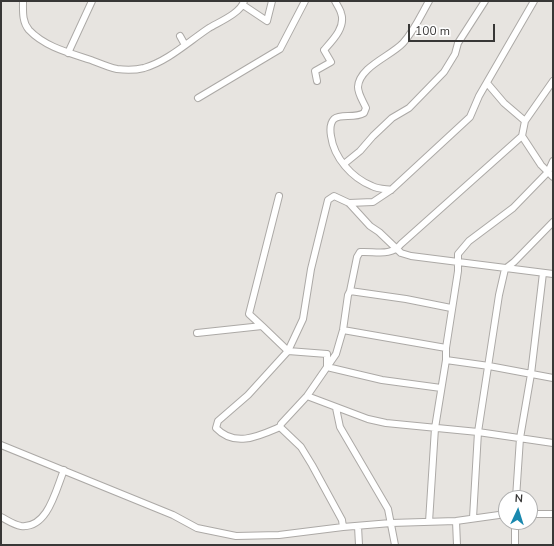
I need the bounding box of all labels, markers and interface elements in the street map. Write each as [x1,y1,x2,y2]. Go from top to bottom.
scale bar [410,16,497,42]
text: 100 m [415,23,450,39]
north arrow [498,490,538,530]
text: N [514,491,523,506]

